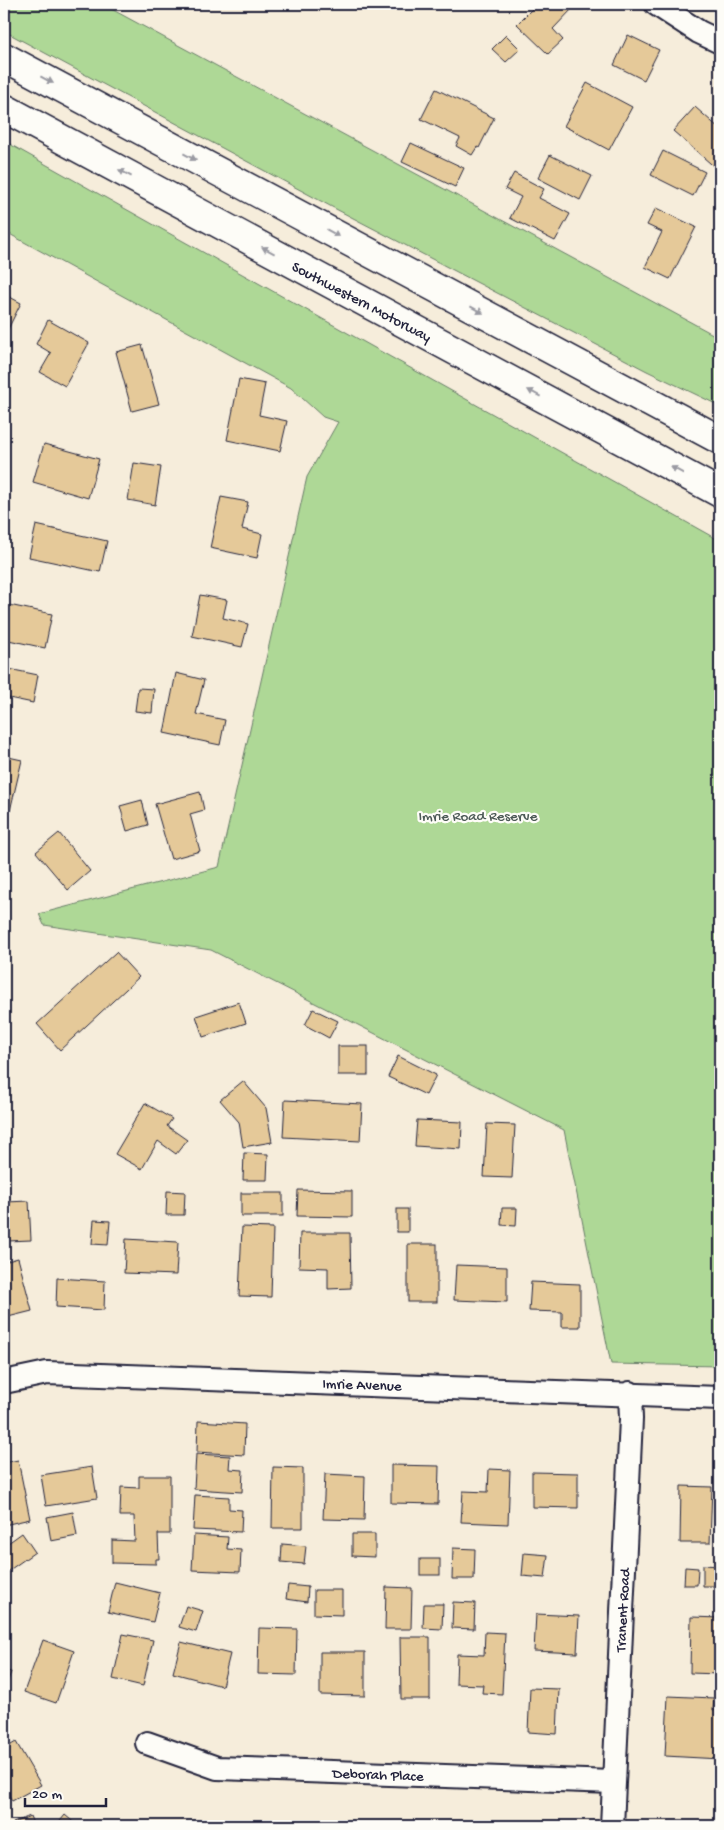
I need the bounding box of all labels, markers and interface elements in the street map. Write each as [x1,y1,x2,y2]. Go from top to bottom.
one-way arrow [39,76,54,84]
one-way arrow [183,152,197,161]
one-way arrow [118,169,132,177]
one-way arrow [326,229,341,237]
one-way arrow [260,246,275,254]
street label: Southwestern Motorway [288,258,434,347]
one-way arrow [469,306,484,314]
one-way arrow [527,389,541,397]
one-way arrow [670,466,685,474]
park label: Imrie Road Reserve [419,808,538,826]
street label: Imrie Avenue [322,1376,402,1396]
street label: Tranent Road [613,1567,635,1653]
street label: Deborah Place [331,1765,424,1787]
scale bar [25,1775,106,1807]
text: 20 m [32,1786,62,1804]

